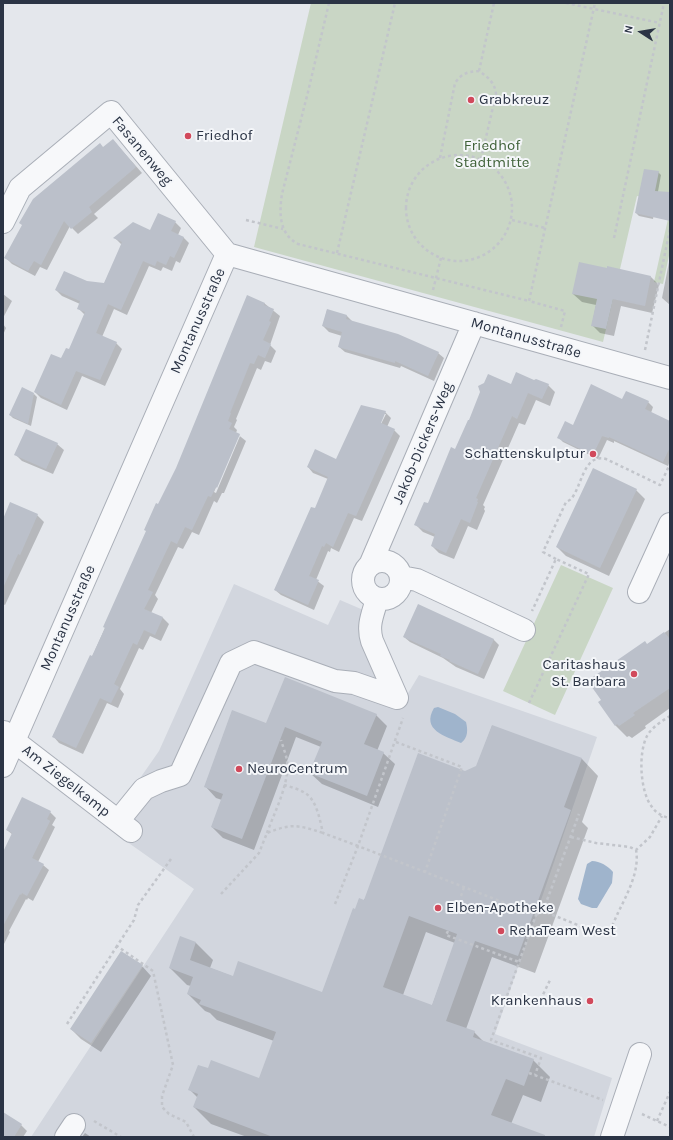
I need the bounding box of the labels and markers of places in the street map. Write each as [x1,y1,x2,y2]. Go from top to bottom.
place label: Grabkreuz [479,91,549,109]
marker: Grabkreuz [466,95,476,105]
place label: Friedhof [196,127,253,145]
marker: Friedhof [183,131,193,141]
place label: Schattenskulptur [464,445,585,463]
marker: Schattenskulptur [588,449,598,459]
place label: Caritashaus St. Barbara [543,656,626,691]
marker: Caritashaus St. Barbara [629,669,639,679]
place label: NeuroCentrum [247,760,348,778]
marker: NeuroCentrum [234,764,244,774]
place label: Elben-Apotheke [446,899,554,917]
marker: Elben-Apotheke [433,903,443,913]
place label: RehaTeam West [509,922,616,940]
marker: RehaTeam West [496,926,506,936]
place label: Krankenhaus [491,992,582,1010]
marker: Krankenhaus [585,996,595,1006]

